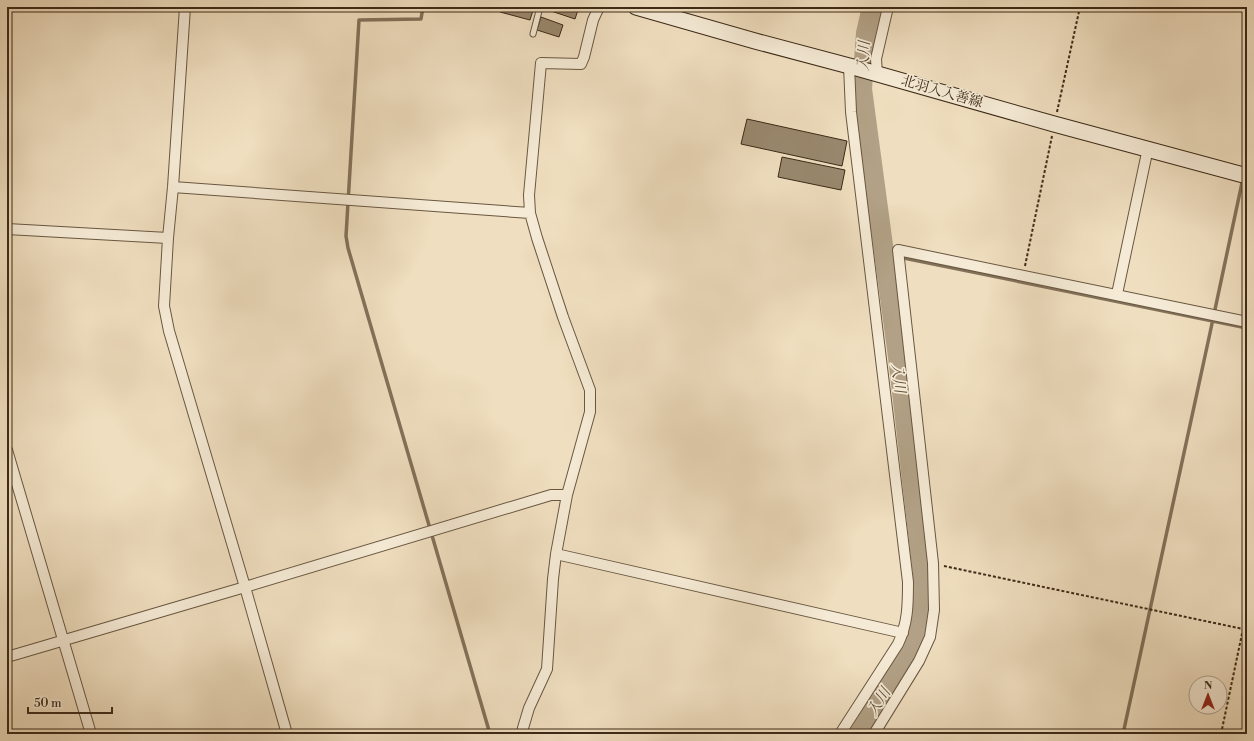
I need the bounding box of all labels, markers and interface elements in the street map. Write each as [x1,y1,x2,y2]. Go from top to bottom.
water label: 入川 [854,39,874,71]
street label: 北羽入入善線 [899,72,985,112]
water label: 入川 [887,362,910,396]
north arrow [1188,675,1228,715]
text: N [1204,679,1213,693]
water label: 入川 [863,683,896,720]
scale bar [28,689,112,715]
text: 50 m [34,696,62,711]

